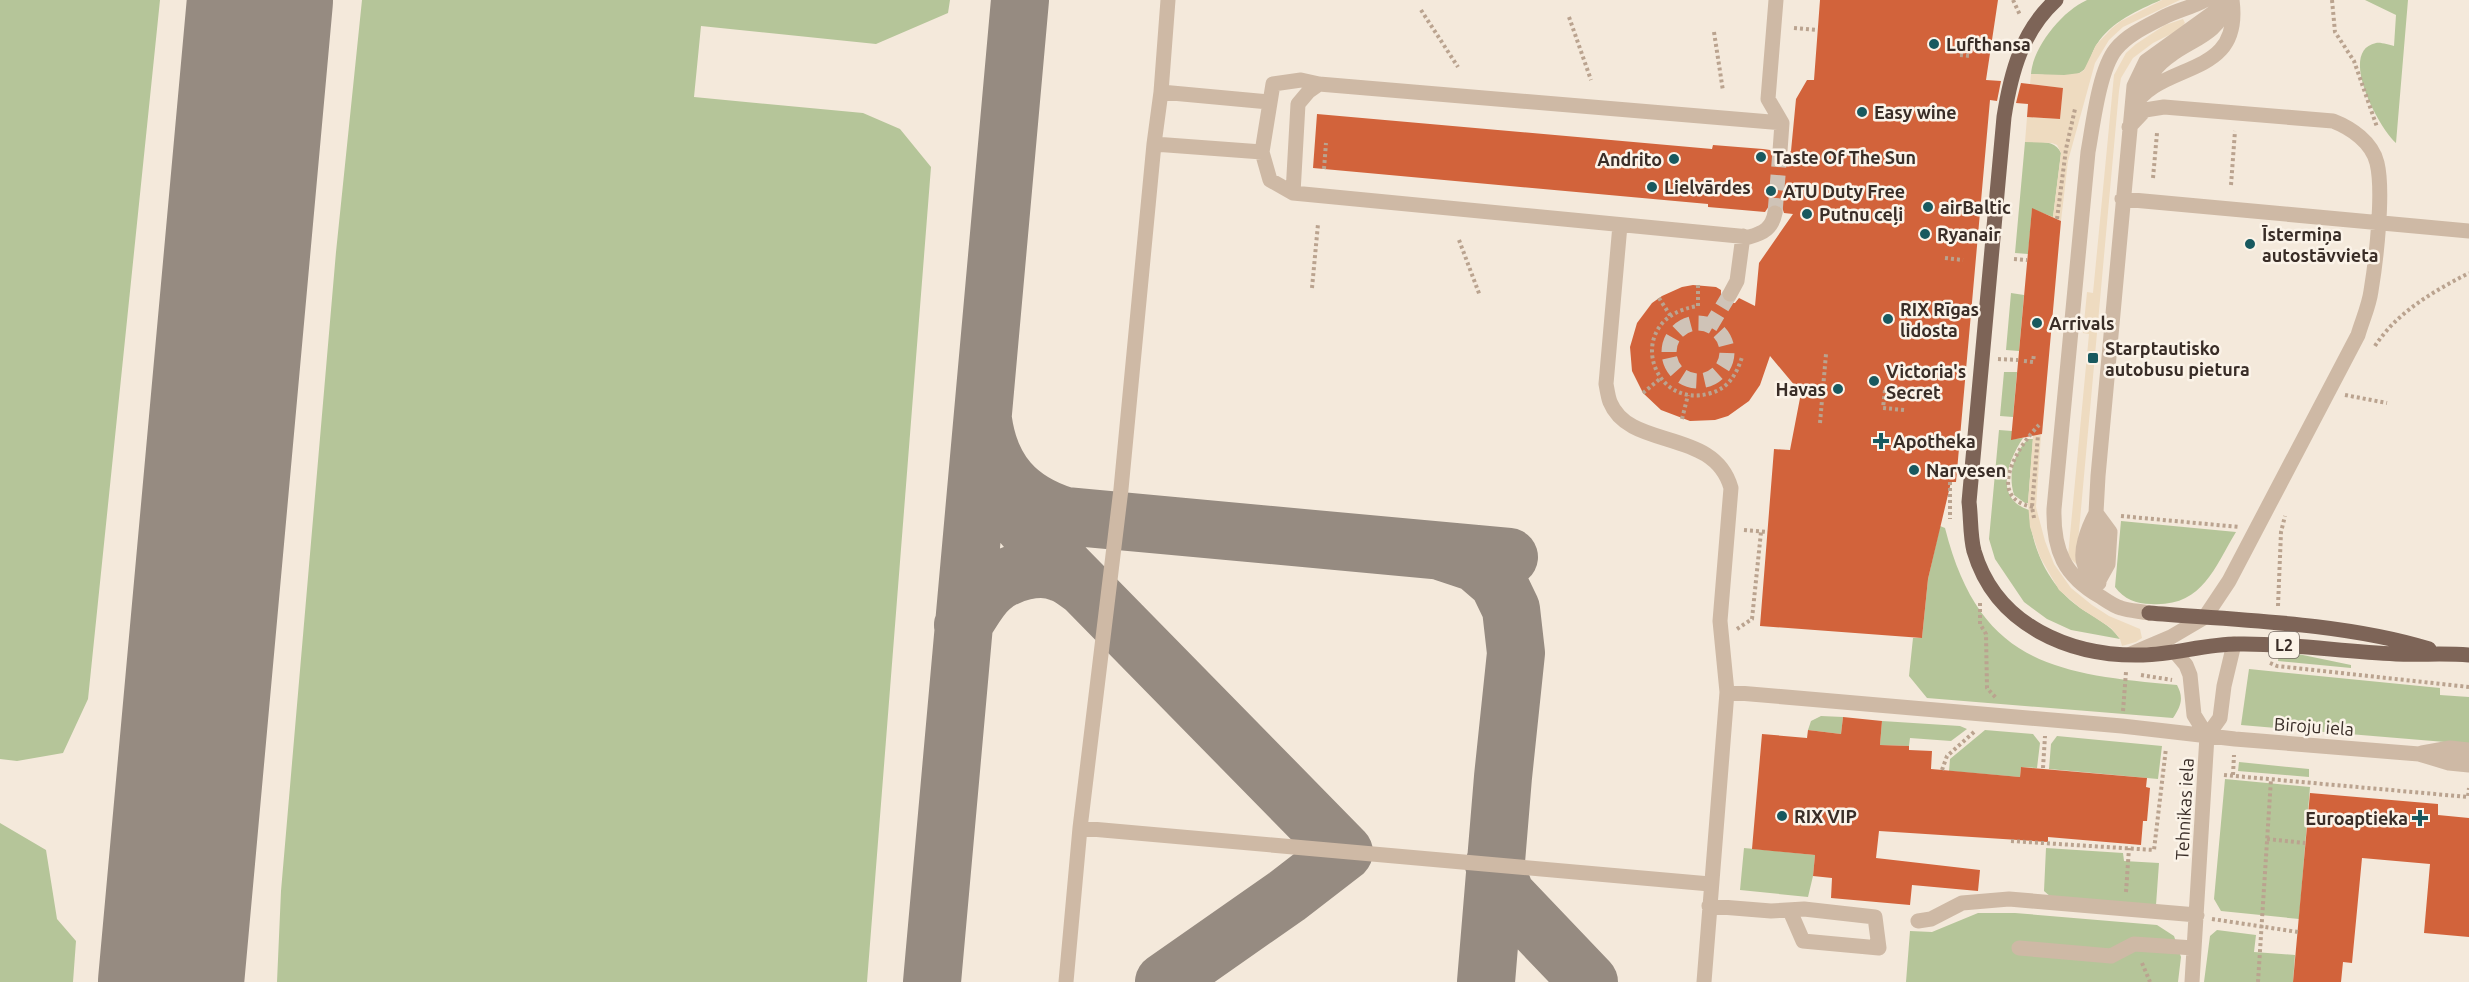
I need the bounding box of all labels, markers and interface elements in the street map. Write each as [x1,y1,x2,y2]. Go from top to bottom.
place label: Lufthansa [1946,34,2031,54]
marker: Lufthansa [1927,37,1941,51]
place label: Easy wine [1874,102,1957,122]
marker: Easy wine [1855,105,1869,119]
place label: Taste Of The Sun [1773,147,1916,167]
place label: Andrito [1597,149,1662,169]
marker: Taste Of The Sun [1754,150,1768,164]
marker: Andrito [1667,152,1681,166]
place label: Lielvārdes [1664,177,1751,197]
marker: Lielvārdes [1645,180,1659,194]
place label: ATU Duty Free [1783,181,1905,201]
marker: ATU Duty Free [1764,184,1778,198]
place label: airBaltic [1940,197,2011,217]
marker: airBaltic [1921,200,1935,214]
place label: Putnu ceļi [1819,204,1903,225]
marker: Putnu ceļi [1800,207,1814,221]
place label: Ryanair [1937,224,2001,244]
place label: Īstermiņa autostāvvieta [2261,224,2378,265]
marker: Ryanair [1918,227,1932,241]
marker: Īstermiņa autostāvvieta [2243,237,2257,251]
place label: RIX Rīgas lidosta [1900,299,1979,340]
marker: RIX Rīgas lidosta [1881,312,1895,326]
place label: Arrivals [2049,313,2114,333]
marker: Arrivals [2030,316,2044,330]
place label: Starptautisko autobusu pietura [2105,338,2250,379]
marker: Starptautisko autobusu pietura [2086,351,2100,365]
place label: Victoria's Secret [1886,361,1966,402]
marker: Victoria's Secret [1867,374,1881,388]
place label: Havas [1776,379,1826,399]
marker: Havas [1831,382,1845,396]
place label: Apotheka [1893,431,1976,451]
marker: Apotheka [1874,434,1888,448]
place label: Narvesen [1926,460,2006,480]
marker: Narvesen [1907,463,1921,477]
road number: L2 [2269,632,2299,658]
street label: Biroju iela [2273,713,2355,739]
street label: Tehnikas iela [2171,757,2197,861]
place label: RIX VIP [1794,806,1857,826]
place label: Euroaptieka [2305,808,2408,828]
marker: RIX VIP [1775,809,1789,823]
marker: Euroaptieka [2413,811,2427,825]

